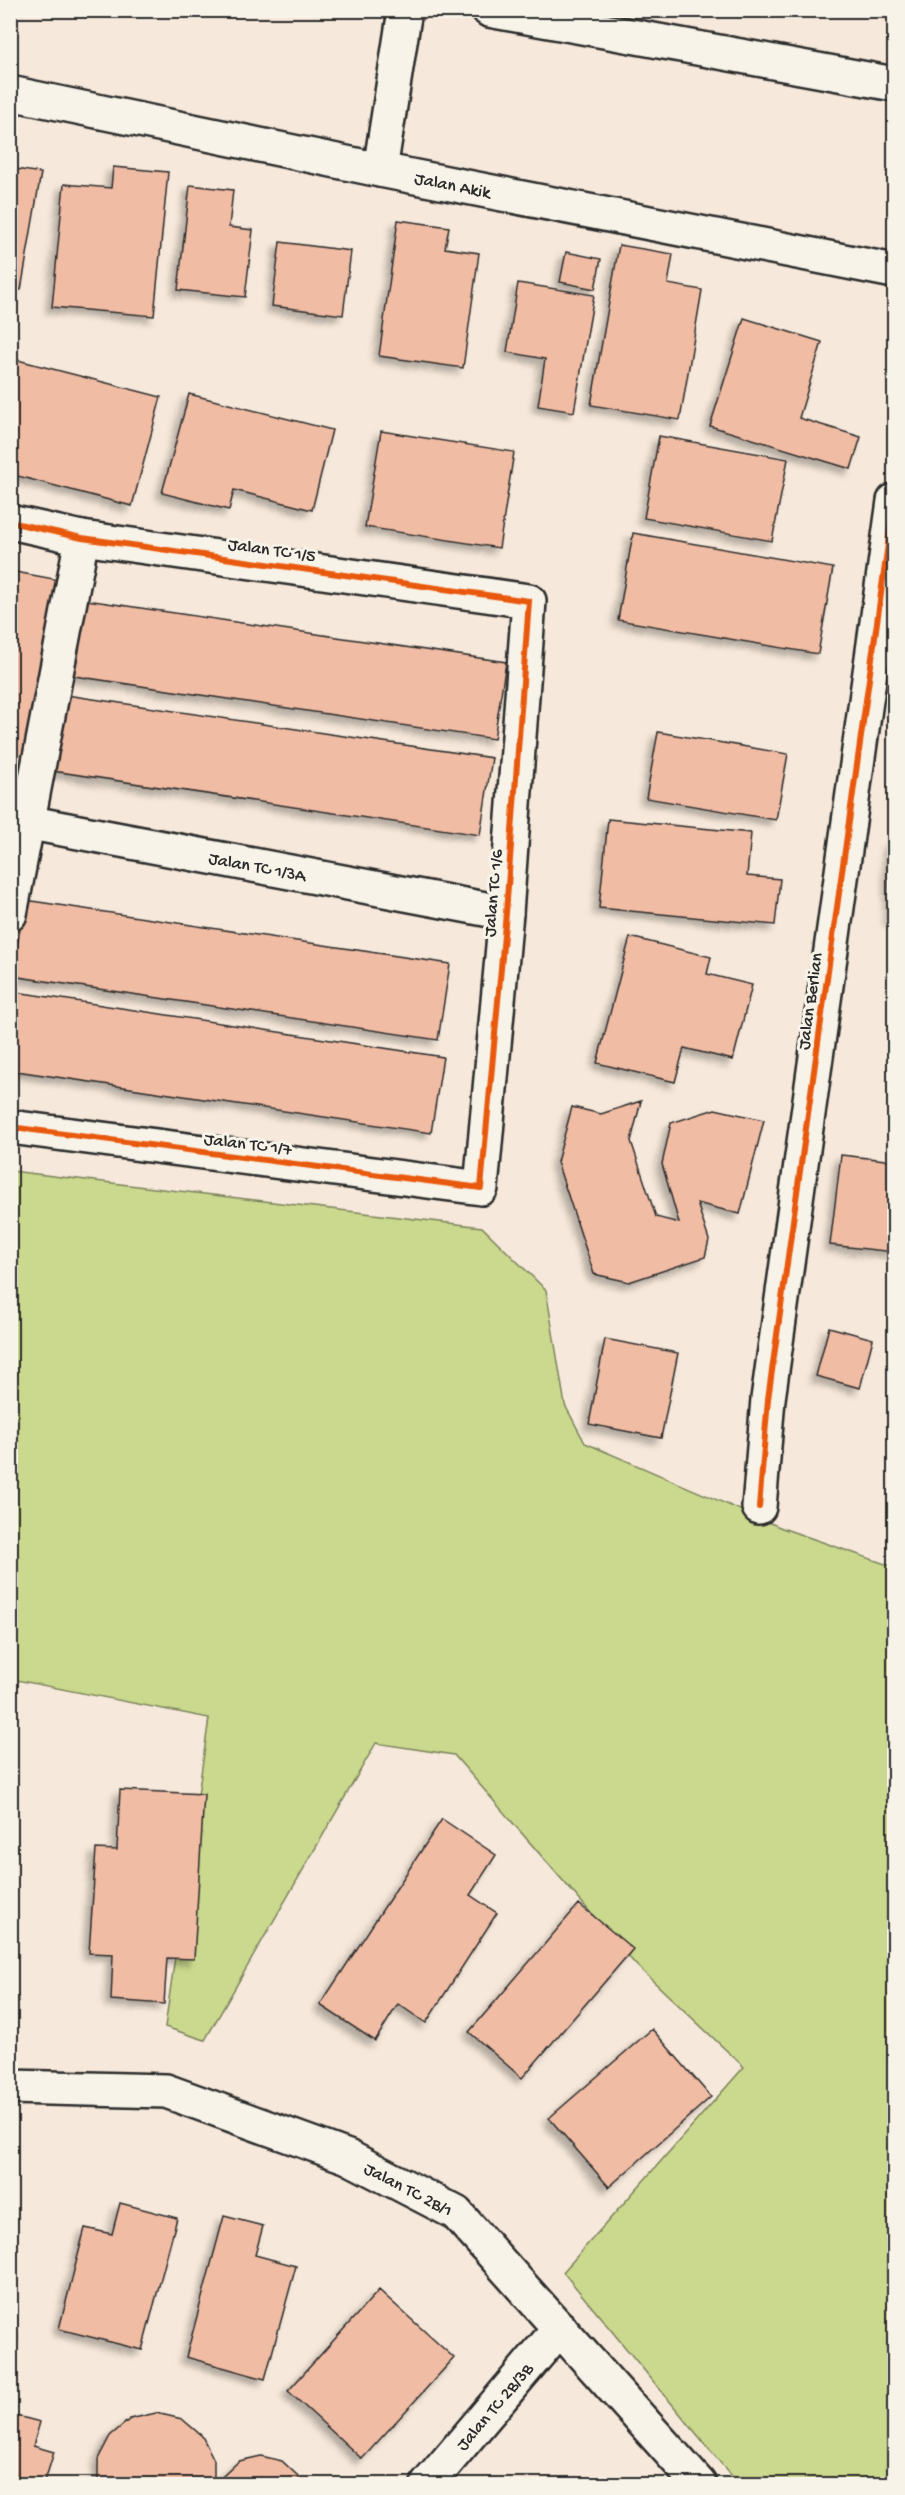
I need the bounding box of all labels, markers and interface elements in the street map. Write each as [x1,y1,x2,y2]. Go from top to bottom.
street label: Jalan Akik [412,169,494,205]
street label: Jalan TC 1/5 [226,535,317,568]
street label: Jalan TC 1/6 [480,848,509,938]
street label: Jalan TC 1/3A [207,849,309,888]
street label: Jalan Berlian [794,951,829,1051]
street label: Jalan TC 1/7 [203,1130,293,1161]
street label: Jalan TC 2B/1 [360,2159,455,2222]
street label: Jalan TC 2B/3B [453,2359,539,2456]

